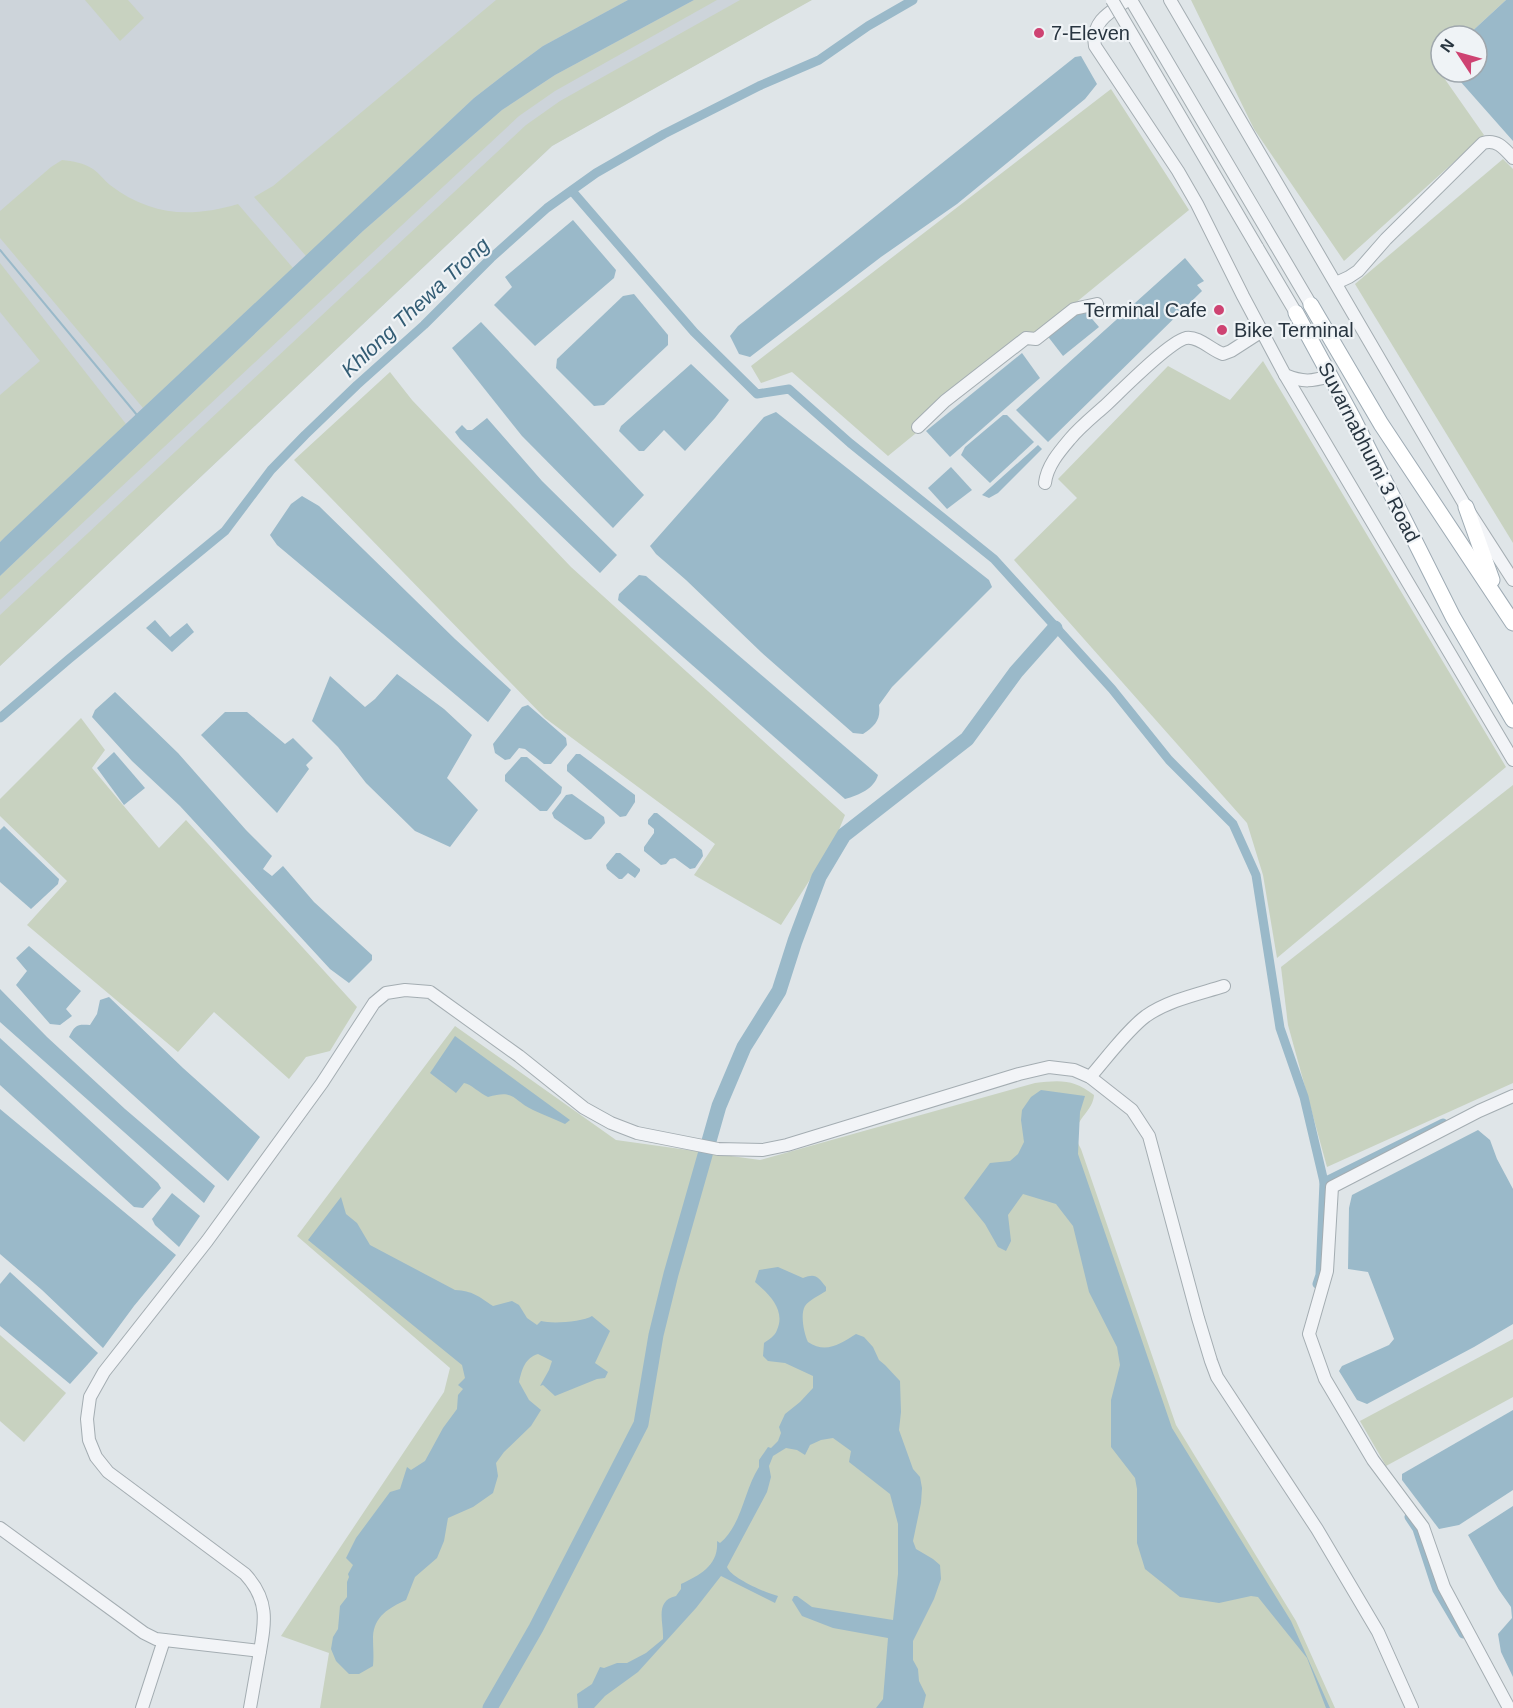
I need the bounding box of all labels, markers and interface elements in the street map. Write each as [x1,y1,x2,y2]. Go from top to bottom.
place label: 7-Eleven [1051,22,1130,44]
north arrow [1429,24,1489,84]
marker: 7-Eleven [1032,26,1046,40]
text: N [1437,36,1458,55]
water label: Khlong Thewa Trong [336,232,494,381]
place label: Terminal Cafe [1084,299,1207,321]
marker: Terminal Cafe [1212,303,1226,317]
place label: Bike Terminal [1234,319,1354,341]
marker: Bike Terminal [1215,323,1229,337]
street label: Suvarnabhumi 3 Road [1314,358,1424,546]

